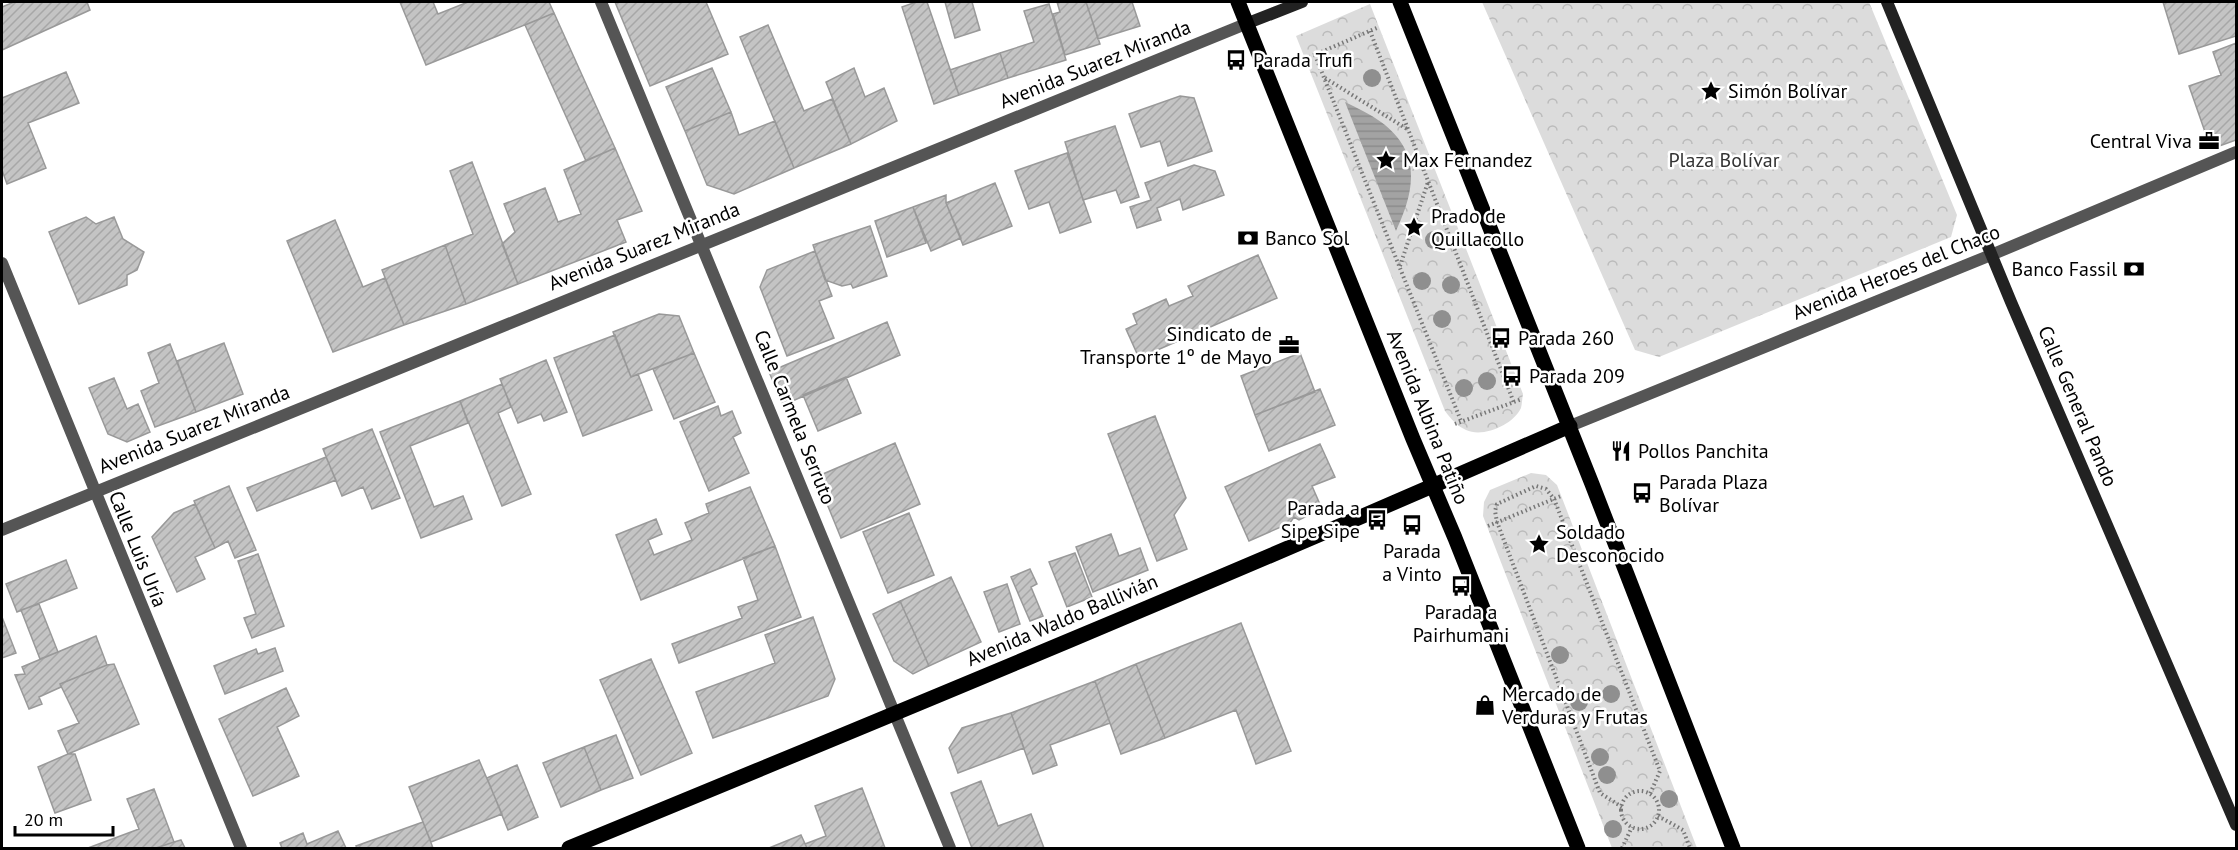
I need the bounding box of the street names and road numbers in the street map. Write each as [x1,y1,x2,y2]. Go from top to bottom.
street label: Avenida Suarez Miranda [995,14,1195,114]
street label: Avenida Suarez Miranda [544,196,744,296]
street label: Avenida Heroes del Chaco [1788,218,2004,326]
street label: Calle General Pando [2032,322,2124,490]
street label: Calle Carmela Serruto [748,326,842,508]
street label: Avenida Albina Patiño [1381,326,1475,508]
street label: Avenida Suarez Miranda [94,379,294,479]
street label: Calle Luis Uría [103,487,173,611]
street label: Avenida Waldo Ballivián [962,568,1162,672]

